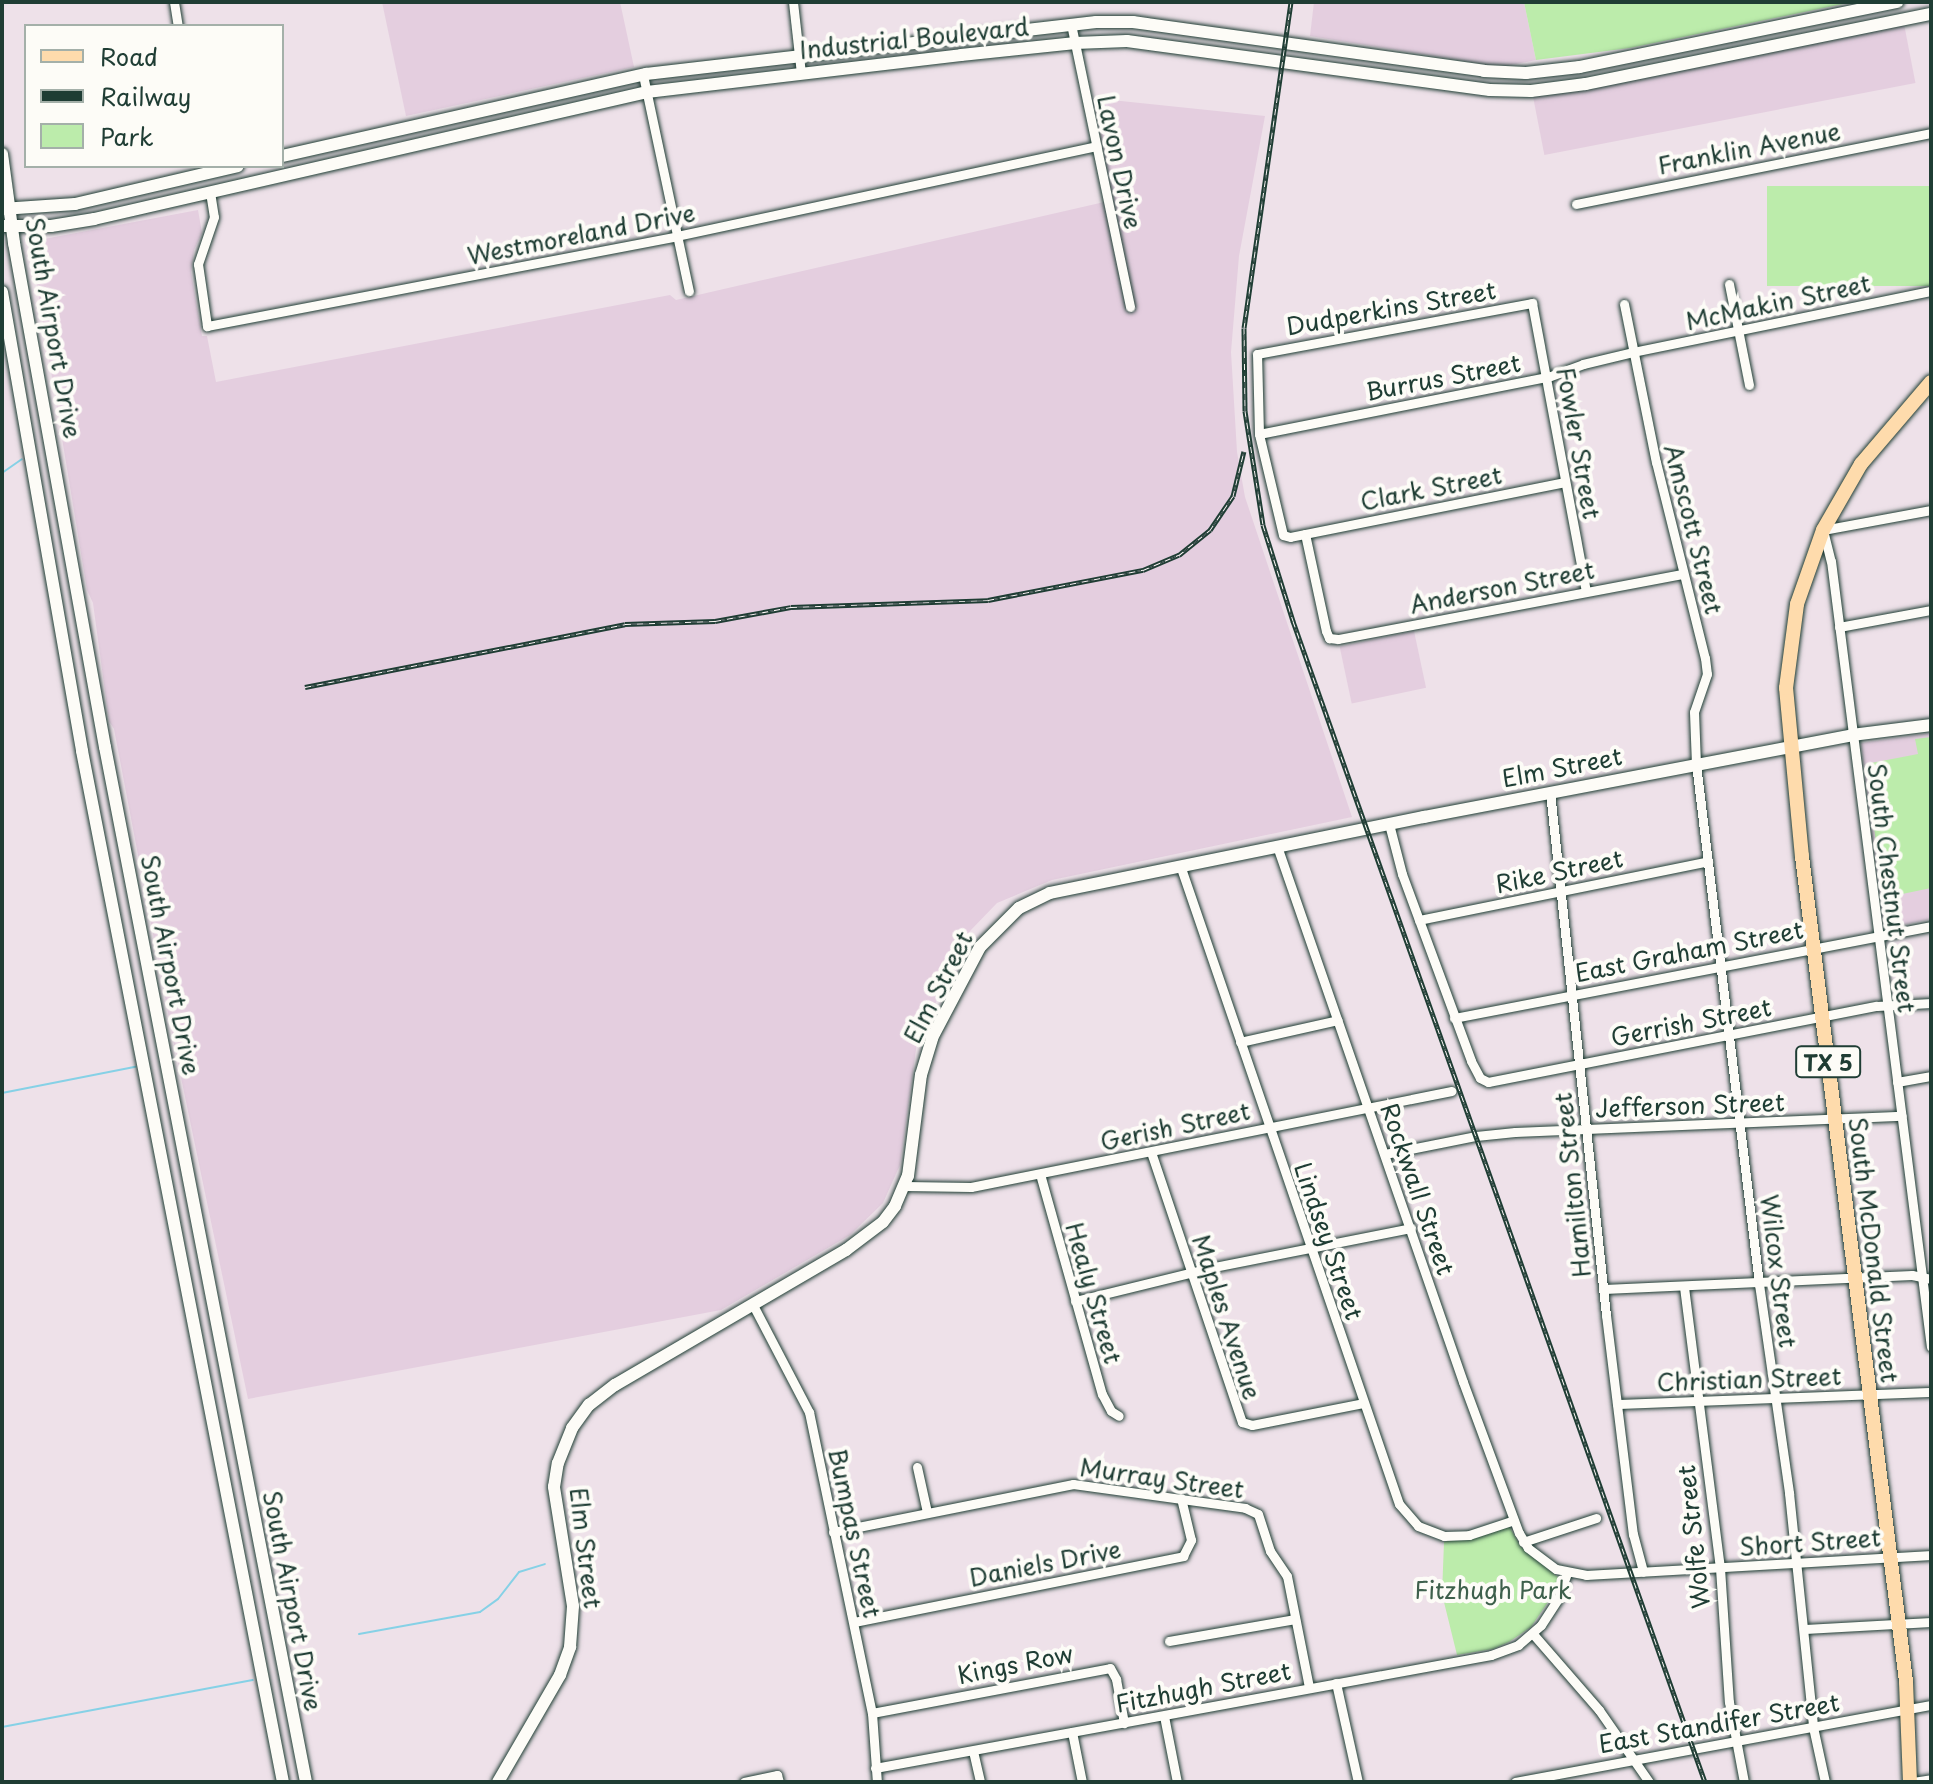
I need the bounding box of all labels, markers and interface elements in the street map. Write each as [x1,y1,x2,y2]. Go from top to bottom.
street label: Industrial Boulevard [798,12,1030,64]
legend [24,24,284,168]
text: Road [100,38,158,74]
text: Railway [100,78,191,114]
street label: Lavon Drive [1092,93,1148,231]
street label: Franklin Avenue [1655,116,1843,180]
text: Park [100,118,154,154]
street label: Westmoreland Drive [464,198,698,270]
street label: South Airport Drive [20,212,88,444]
street label: McMakin Street [1683,268,1873,336]
street label: Dudperkins Street [1284,275,1498,341]
street label: Burrus Street [1363,348,1523,406]
street label: Fowler Street [1551,364,1607,522]
street label: Amscott Street [1659,440,1729,618]
street label: Clark Street [1358,460,1504,516]
street label: Anderson Street [1407,555,1597,619]
street label: Elm Street [1499,741,1625,793]
street label: South Chestnut Street [1862,760,1922,1016]
street label: Rike Street [1493,843,1625,899]
street label: South Airport Drive [135,850,207,1080]
street label: East Graham Street [1572,915,1806,987]
street label: Elm Street [897,926,979,1048]
street label: Gerrish Street [1608,992,1774,1052]
road number: TX 5 [1794,1044,1862,1080]
street label: Jefferson Street [1595,1087,1785,1123]
street label: Hamilton Street [1548,1092,1596,1278]
street label: Gerish Street [1097,1096,1253,1156]
street label: Rockwall Street [1375,1099,1461,1279]
street label: South McDonald Street [1843,1113,1905,1387]
street label: Lindsey Street [1288,1158,1370,1324]
street label: Wilcox Street [1755,1192,1803,1350]
street label: Healy Street [1060,1219,1128,1367]
street label: Maples Avenue [1187,1231,1267,1403]
street label: Christian Street [1656,1361,1842,1397]
street label: Bumpas Street [823,1446,887,1620]
street label: Murray Street [1078,1452,1246,1504]
street label: Wolfe Street [1671,1463,1715,1611]
street label: South Airport Drive [257,1486,329,1716]
street label: Elm Street [564,1486,608,1610]
street label: Short Street [1737,1523,1883,1561]
street label: Daniels Drive [967,1534,1123,1592]
park label: Fitzhugh Park [1413,1576,1573,1604]
street label: Kings Row [955,1639,1075,1689]
street label: Fitzhugh Street [1113,1656,1293,1718]
street label: East Standifer Street [1596,1688,1842,1758]

